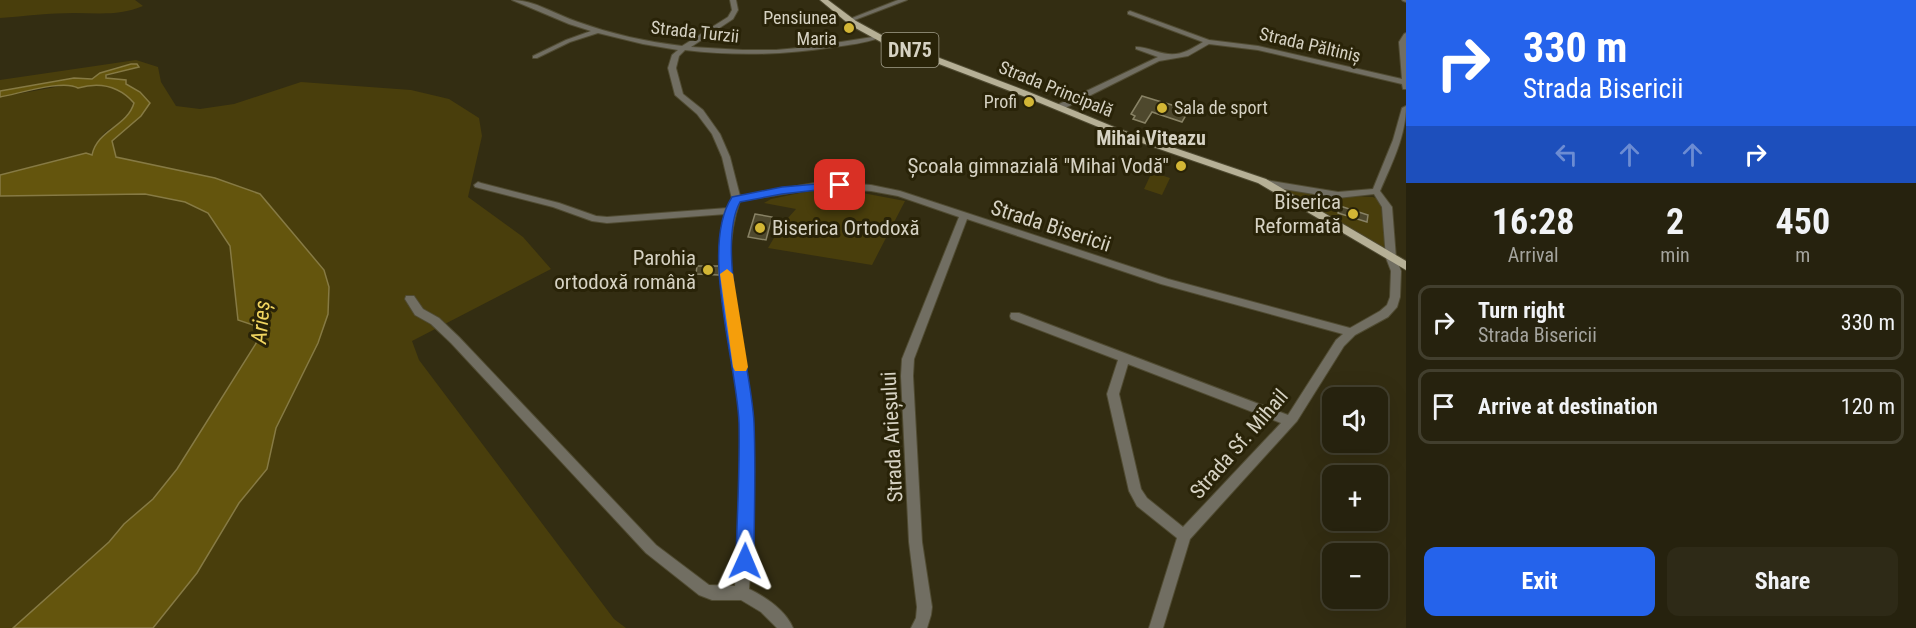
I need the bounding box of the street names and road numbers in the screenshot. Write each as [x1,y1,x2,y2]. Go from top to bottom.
street label: Strada Turzii [650,16,740,47]
street label: Strada Păltiniș [1257,23,1363,67]
road number: DN75 [882,33,938,67]
street label: Strada Principală [996,56,1116,121]
street label: Strada Bisericii [988,195,1114,257]
street label: Strada Arieșului [877,371,907,503]
street label: Strada Sf. Mihail [1185,384,1293,504]

